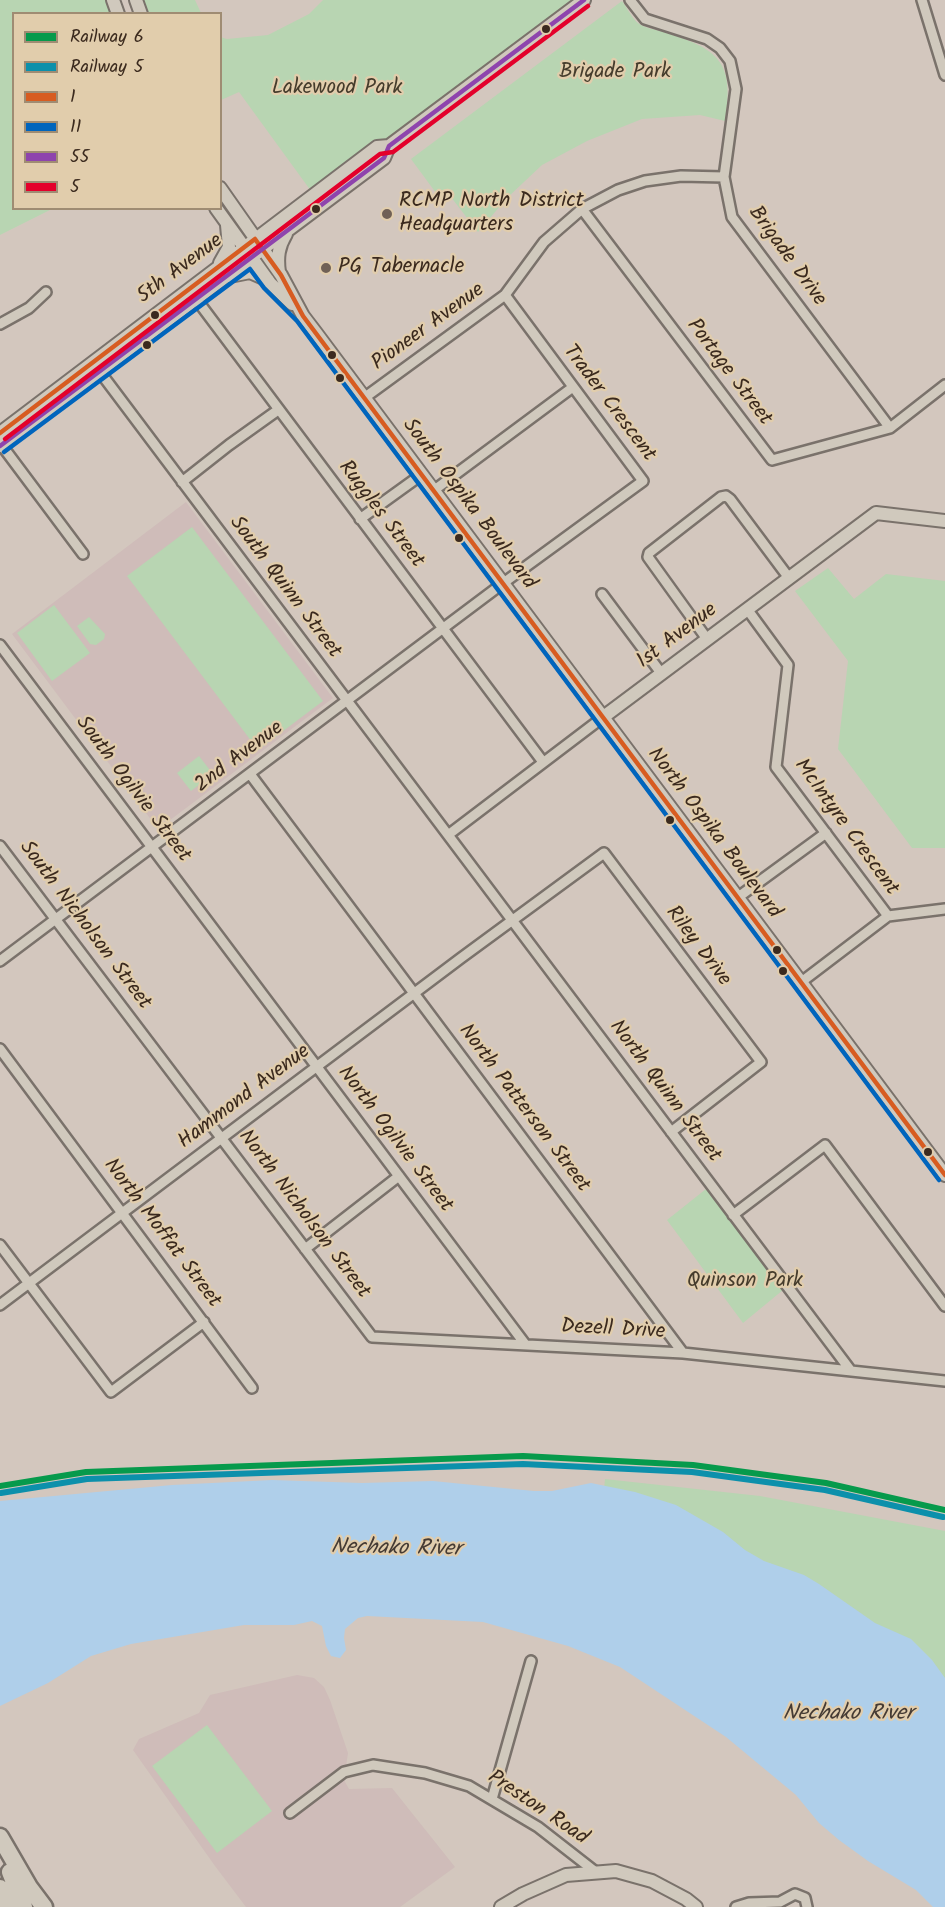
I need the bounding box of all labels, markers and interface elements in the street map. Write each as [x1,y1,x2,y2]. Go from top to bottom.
legend [12,12,222,210]
text: Railway 6 [70,23,144,52]
unlabelled marker [540,23,552,35]
text: Railway 5 [70,53,144,82]
park label: Brigade Park [559,60,671,86]
park label: Lakewood Park [272,76,402,102]
text: 1 [70,83,76,112]
text: 11 [70,113,81,142]
text: 55 [70,143,89,172]
text: 5 [70,173,80,202]
place label: RCMP North District Headquarters [399,189,584,239]
street label: Brigade Drive [741,202,831,312]
unlabelled marker [310,203,322,215]
marker: RCMP North District Headquarters [380,207,394,221]
street label: 5th Avenue [133,230,229,310]
place label: PG Tabernacle [338,255,464,281]
marker: PG Tabernacle [319,261,333,275]
street label: Pioneer Avenue [368,279,490,377]
unlabelled marker [149,309,161,321]
street label: Portage Street [680,315,776,431]
unlabelled marker [141,339,153,351]
street label: Trader Crescent [556,341,660,467]
unlabelled marker [326,349,338,361]
unlabelled marker [334,372,346,384]
street label: South Ospika Boulevard [396,415,540,595]
street label: Ruggles Street [332,456,428,574]
street label: South Quinn Street [222,512,346,664]
unlabelled marker [453,532,465,544]
street label: 1st Avenue [633,599,723,675]
street label: South Ogilvie Street [69,712,195,868]
street label: 2nd Avenue [191,717,289,799]
street label: North Ospika Boulevard [641,744,785,924]
street label: McIntyre Crescent [787,755,903,901]
unlabelled marker [664,814,676,826]
street label: South Nicholson Street [12,837,156,1015]
street label: Riley Drive [659,902,735,992]
unlabelled marker [771,944,783,956]
unlabelled marker [777,965,789,977]
street label: North Quinn Street [602,1016,726,1168]
street label: North Patterson Street [452,1020,594,1198]
street label: Hammond Avenue [174,1040,316,1156]
street label: North Ogilvie Street [331,1062,457,1218]
street label: North Nicholson Street [231,1126,375,1304]
unlabelled marker [922,1146,934,1158]
street label: North Moffat Street [97,1155,225,1313]
park label: Quinson Park [687,1269,803,1295]
street label: Dezell Drive [560,1316,666,1346]
water label: Nechako River [331,1536,461,1564]
water label: Nechako River [783,1702,913,1728]
street label: Preston Road [482,1766,592,1852]

